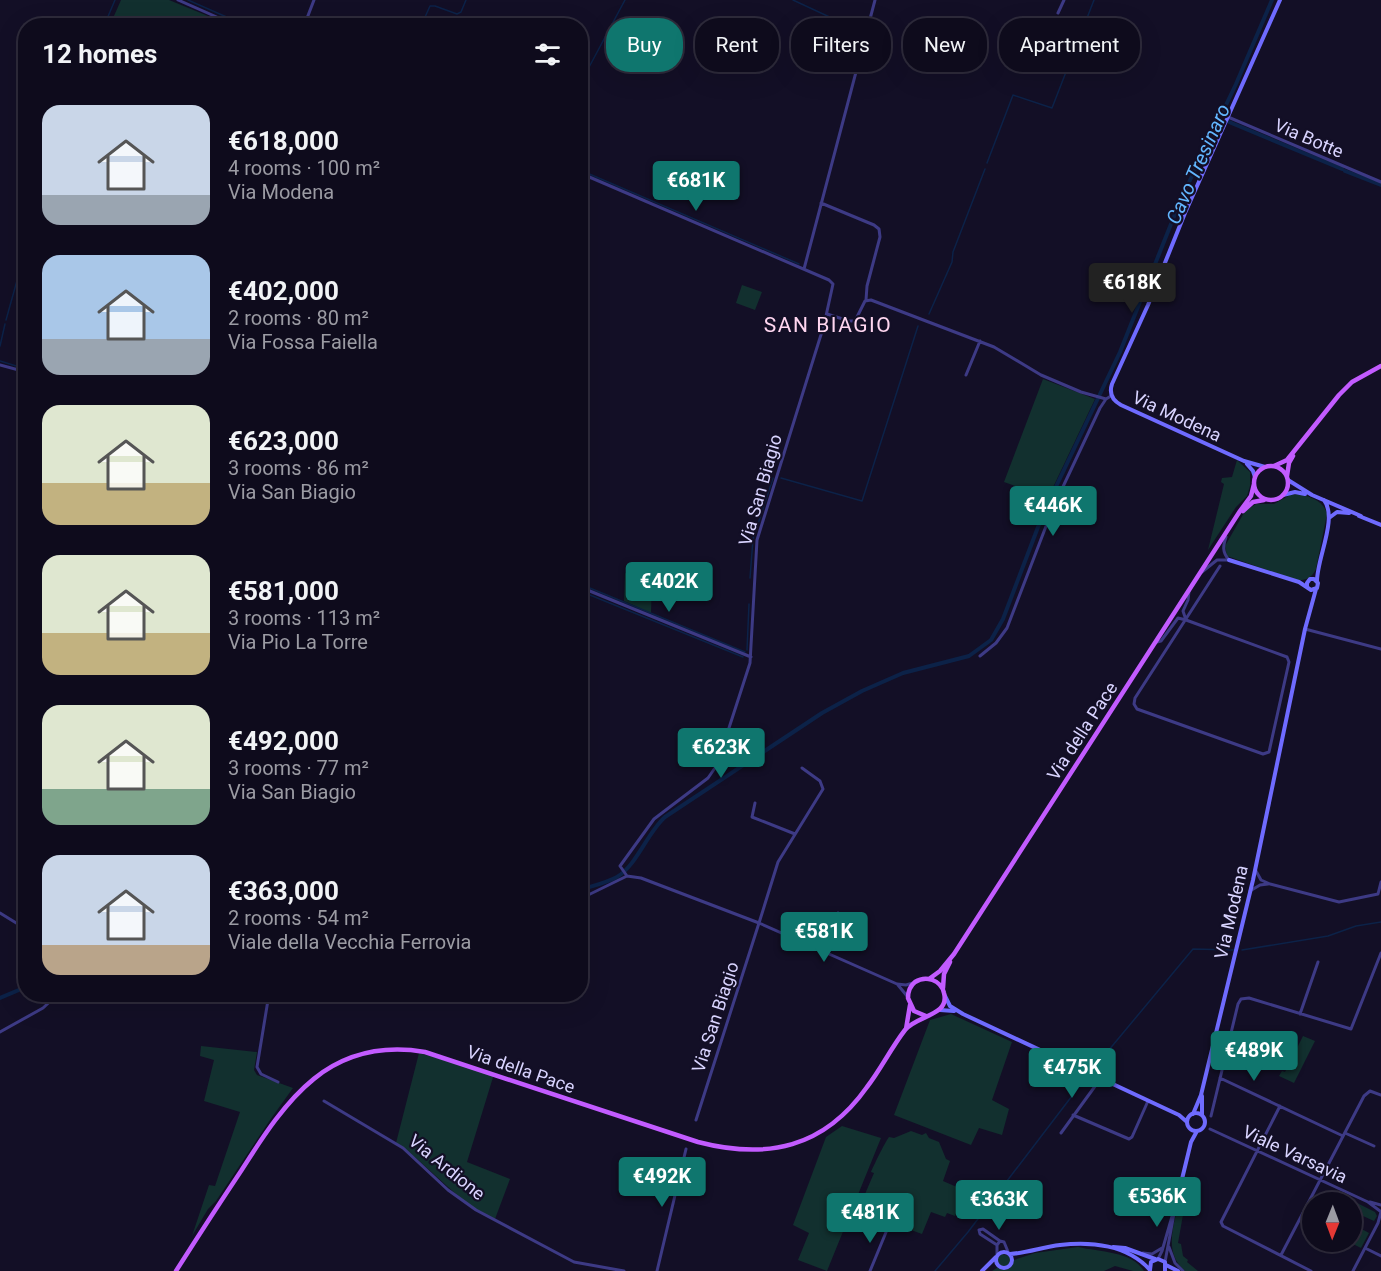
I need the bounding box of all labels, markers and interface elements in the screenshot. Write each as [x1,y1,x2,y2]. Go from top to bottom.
chip: Buy [606,18,683,72]
chip: Rent [695,18,779,72]
chip: Filters [791,18,891,72]
chip: New [903,18,987,72]
chip: Apartment [999,18,1140,72]
icon: filters [531,38,564,71]
text: 12 homes [42,39,157,69]
water label: Cavo Tresinaro [1161,100,1235,228]
street label: Via Botte [1271,114,1347,162]
text: €618,000 [228,126,339,156]
icon: home [90,129,162,201]
text: 4 rooms · 100 m² [228,156,380,180]
pin: €681K [654,161,738,212]
text: €681K [667,168,725,192]
text: Via Modena [228,180,334,204]
pin: €618K [1090,263,1174,314]
text: €618K [1103,270,1161,294]
text: €402,000 [228,276,339,306]
icon: home [90,279,162,351]
text: 2 rooms · 80 m² [228,306,369,330]
district label: SAN BIAGIO [764,313,892,337]
text: Via Fossa Faiella [228,330,378,354]
street label: Via Modena [1129,386,1225,446]
text: €623,000 [228,426,339,456]
icon: home [90,429,162,501]
street label: Via San Biagio [734,432,786,548]
text: 3 rooms · 86 m² [228,456,369,480]
text: Via San Biagio [228,480,356,504]
pin: €446K [1011,486,1095,537]
text: €446K [1024,493,1082,517]
pin: €402K [627,562,711,613]
text: €402K [640,569,698,593]
text: €581,000 [228,576,339,606]
icon: home [90,579,162,651]
text: 3 rooms · 113 m² [228,606,380,630]
text: Via Pio La Torre [228,630,368,654]
street label: Via della Pace [1042,678,1122,784]
text: €492,000 [228,726,339,756]
pin: €623K [679,728,763,779]
icon: home [90,729,162,801]
text: €623K [692,735,750,759]
text: 3 rooms · 77 m² [228,756,369,780]
text: Via San Biagio [228,780,356,804]
street label: Via Modena [1210,863,1252,961]
text: €363,000 [228,876,339,906]
icon: home [90,879,162,951]
text: 2 rooms · 54 m² [228,906,369,930]
pin: €581K [782,912,866,963]
text: €581K [795,919,853,943]
text: Viale della Vecchia Ferrovia [228,930,471,954]
street label: Via San Biagio [687,959,743,1075]
pin: €489K [1212,1031,1296,1082]
text: €489K [1225,1038,1283,1062]
street label: Via della Pace [464,1041,578,1097]
pin: €475K [1030,1048,1114,1099]
text: €475K [1043,1055,1101,1079]
street label: Viale Varsavia [1239,1121,1351,1187]
street label: Via Ardione [405,1130,489,1204]
pin: €492K [620,1157,704,1208]
text: €492K [633,1164,691,1188]
pin: €536K [1115,1177,1199,1228]
pin: €363K [957,1180,1041,1231]
text: €536K [1128,1184,1186,1208]
text: €363K [970,1187,1028,1211]
north arrow [1302,1192,1362,1252]
map controls [1302,1192,1362,1252]
pin: €481K [828,1193,912,1244]
text: €481K [841,1200,899,1224]

